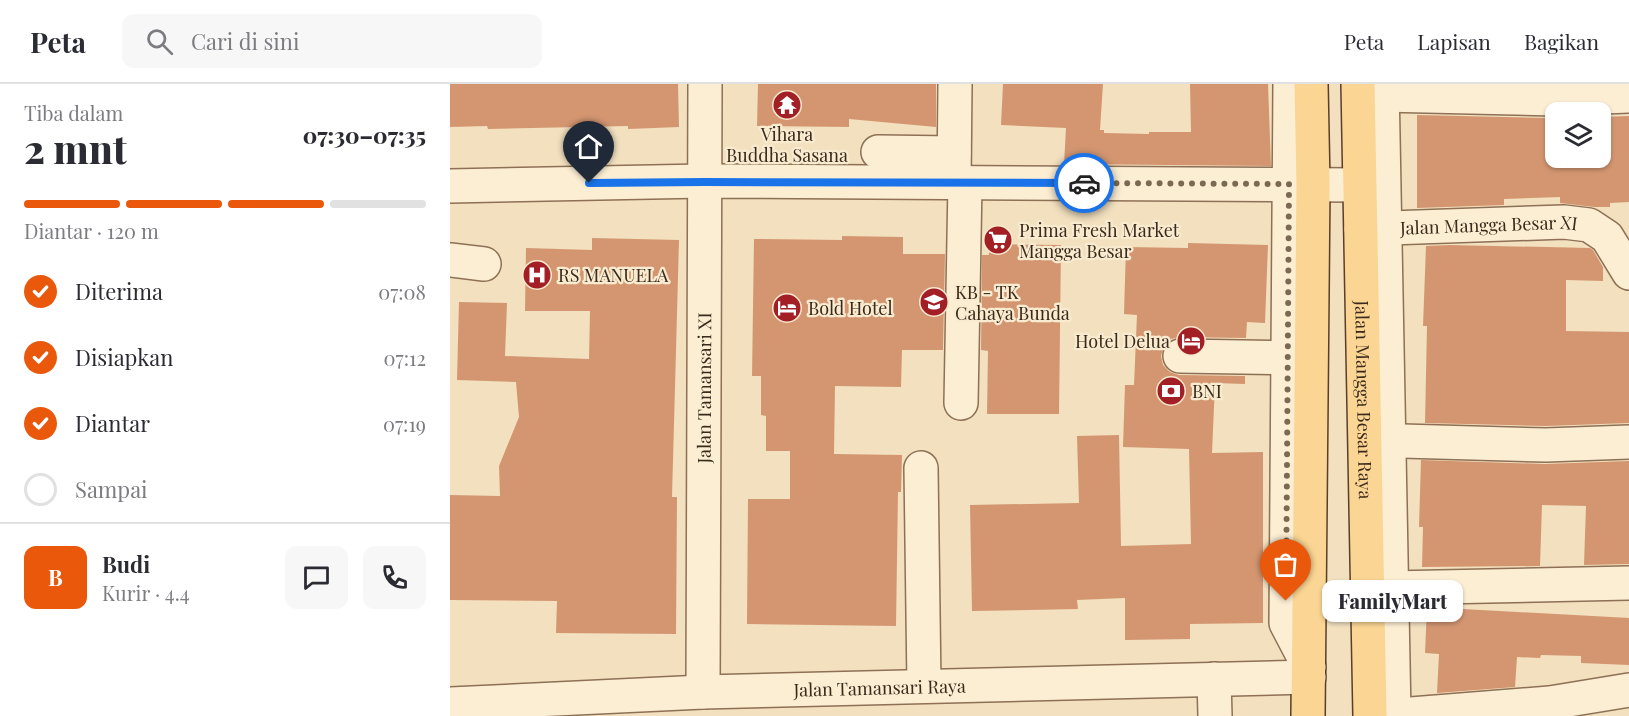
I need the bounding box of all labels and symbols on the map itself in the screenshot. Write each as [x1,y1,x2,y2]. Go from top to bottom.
temple icon: Vihara Buddha Sasana [771,89,803,121]
pin [563,121,614,183]
place label: Vihara Buddha Sasana [726,122,848,167]
courier [1054,153,1114,213]
street label: Jalan Mangga Besar XI [1399,210,1579,240]
place label: Prima Fresh Market Mangga Besar [1019,218,1180,263]
supermarket icon: Prima Fresh Market Mangga Besar [982,224,1014,256]
hospital icon: RS MANUELA [521,259,553,291]
place label: RS MANUELA [558,263,669,287]
place label: KB - TK Cahaya Bunda [955,280,1070,325]
school or university icon: KB - TK Cahaya Bunda [918,286,950,318]
hotel icon: Bold Hotel [771,292,803,324]
place label: Bold Hotel [808,296,893,320]
street label: Jalan Mangga Besar Raya [1350,299,1378,500]
street label: Jalan Tamansari XI [692,312,716,465]
hotel icon: Hotel Delua [1175,325,1207,357]
place label: Hotel Delua [1075,329,1170,353]
bank icon: BNI [1155,375,1187,407]
place label: BNI [1192,379,1222,403]
pin [1260,539,1311,601]
callout: FamilyMart [1322,580,1463,622]
street label: Jalan Tamansari Raya [792,673,966,702]

